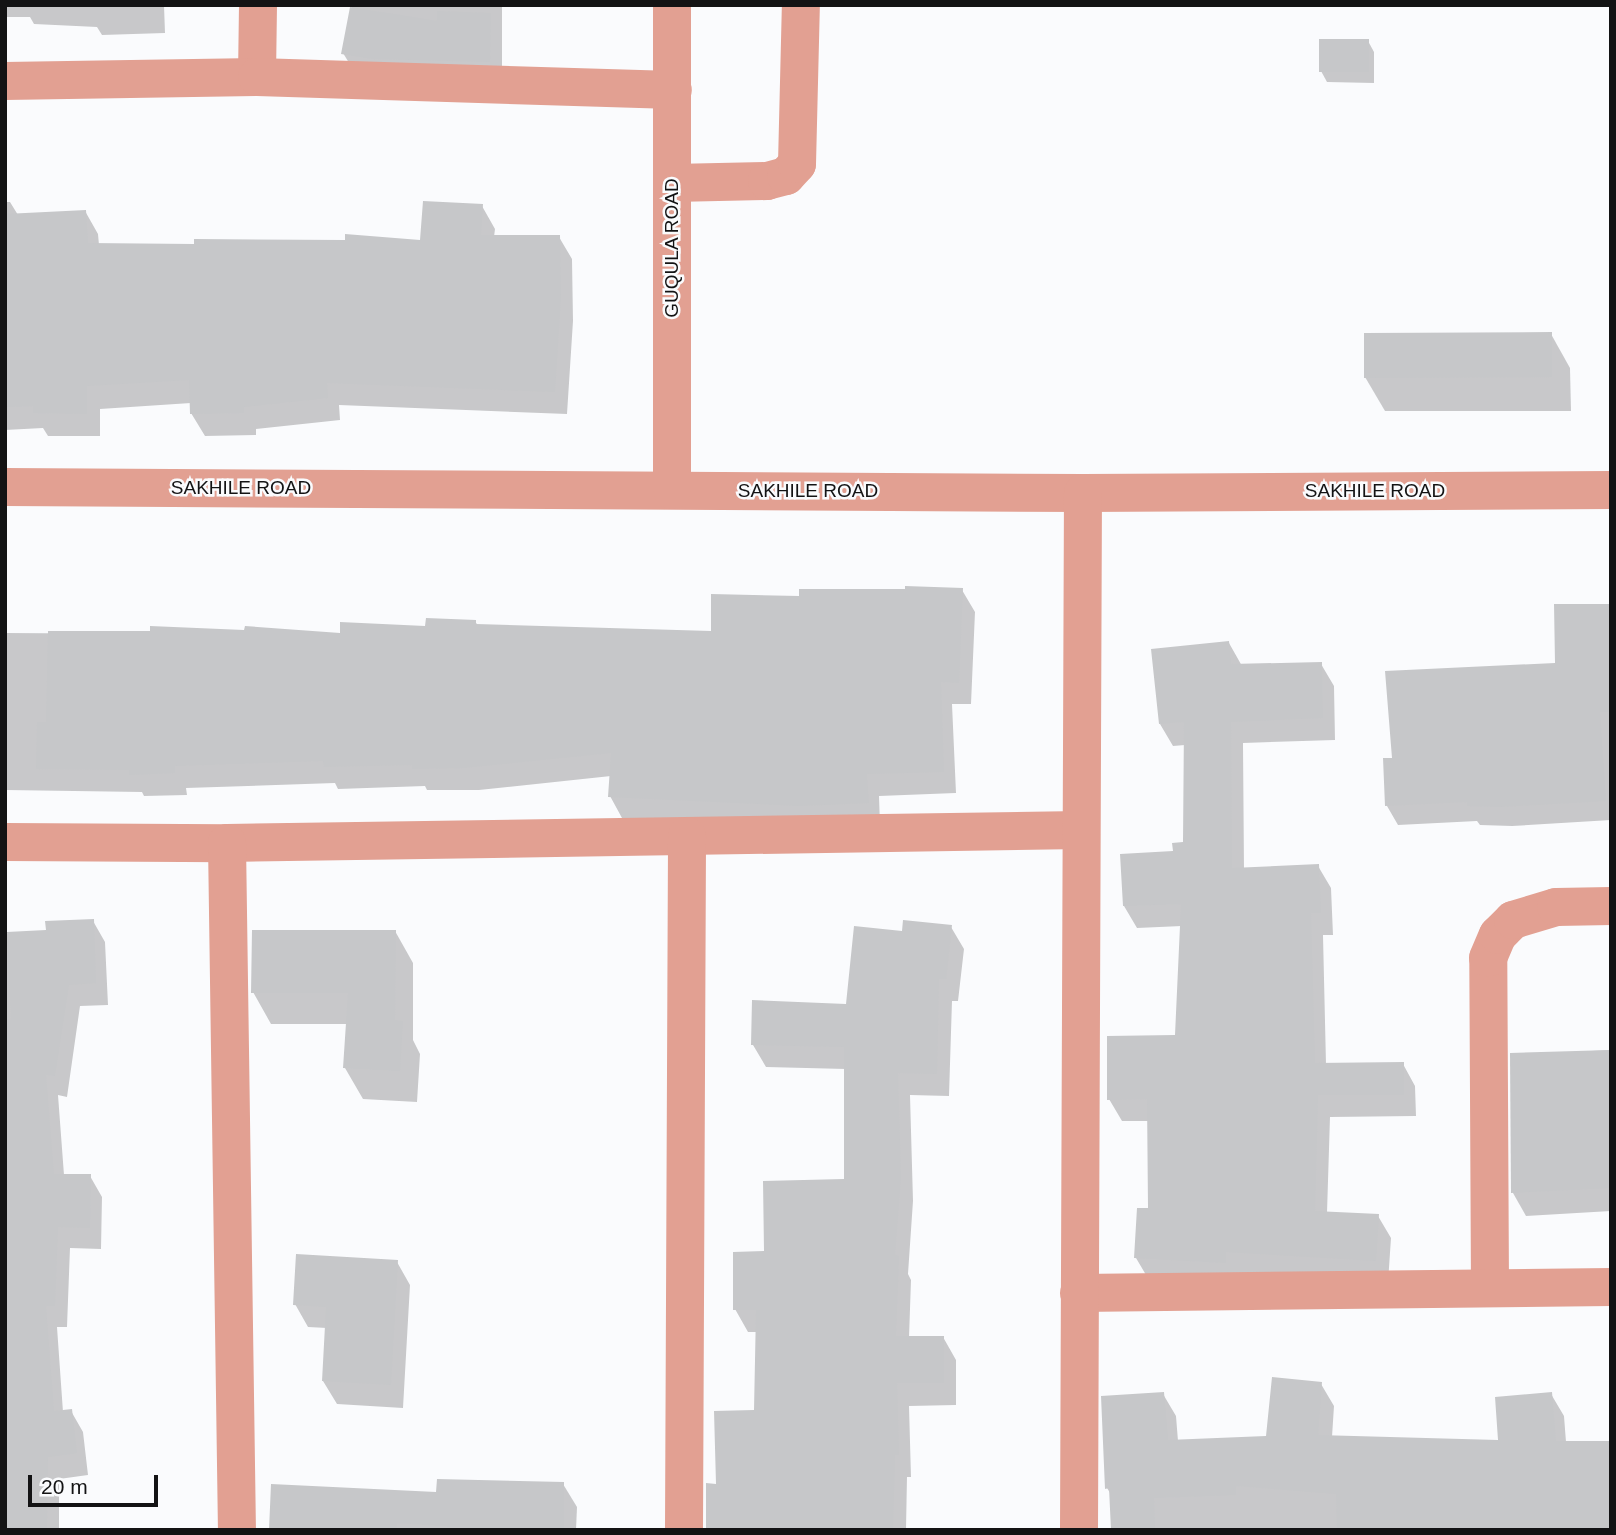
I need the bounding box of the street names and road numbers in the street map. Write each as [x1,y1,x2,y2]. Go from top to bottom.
street label: GUQULA ROAD [661,178,683,318]
street label: SAKHILE ROAD [171,477,311,499]
street label: SAKHILE ROAD [738,480,878,502]
street label: SAKHILE ROAD [1305,480,1445,502]

